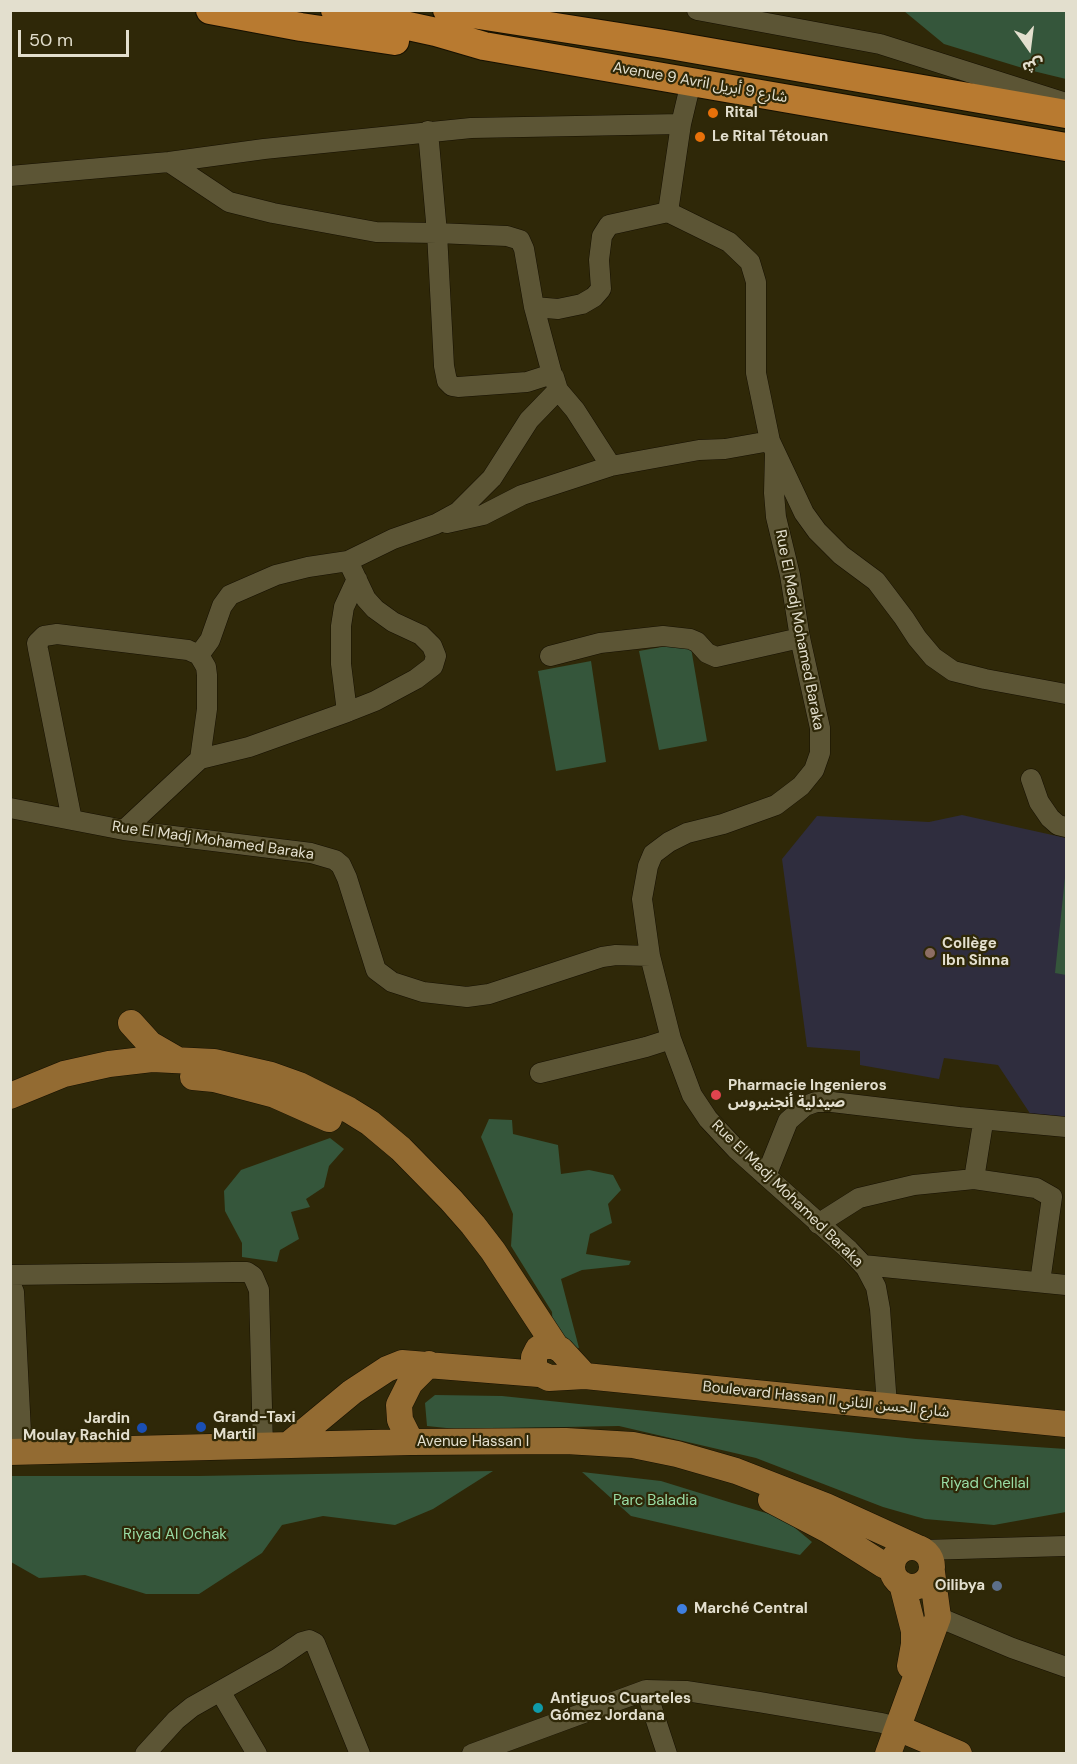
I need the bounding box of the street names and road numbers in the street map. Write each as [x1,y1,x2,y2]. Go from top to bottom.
street label: Avenue 9 Avril شارع 9 أبريل [611,59,789,107]
street label: Rue El Madj Mohamed Baraka [771,528,827,732]
street label: Rue El Madj Mohamed Baraka [111,818,315,864]
street label: Rue El Madj Mohamed Baraka [707,1117,867,1271]
street label: Boulevard Hassan II شارع الحسن الثاني [702,1378,950,1422]
street label: Avenue Hassan I [417,1433,529,1451]

